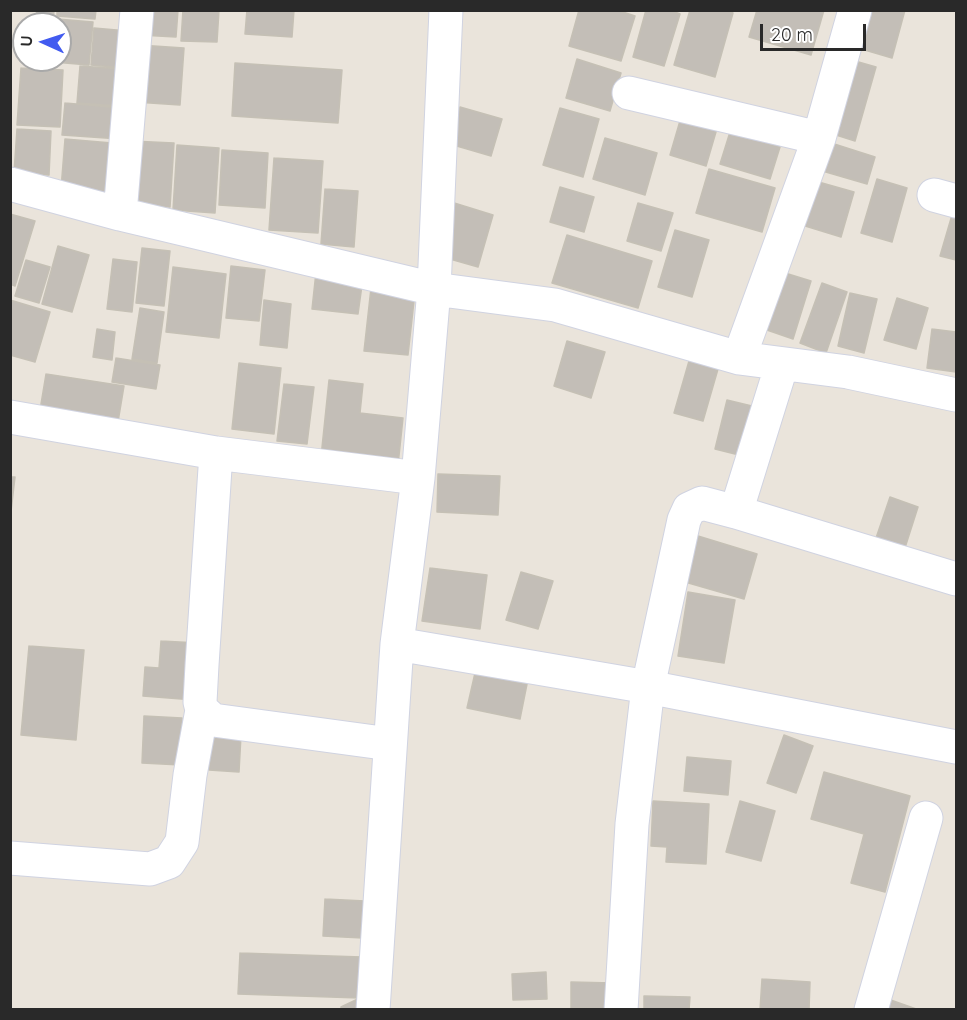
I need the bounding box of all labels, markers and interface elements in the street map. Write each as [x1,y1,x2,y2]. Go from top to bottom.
north arrow [12,12,72,72]
scale bar [763,12,870,50]
text: 20 m [771,23,813,46]
text: U [16,35,36,47]

